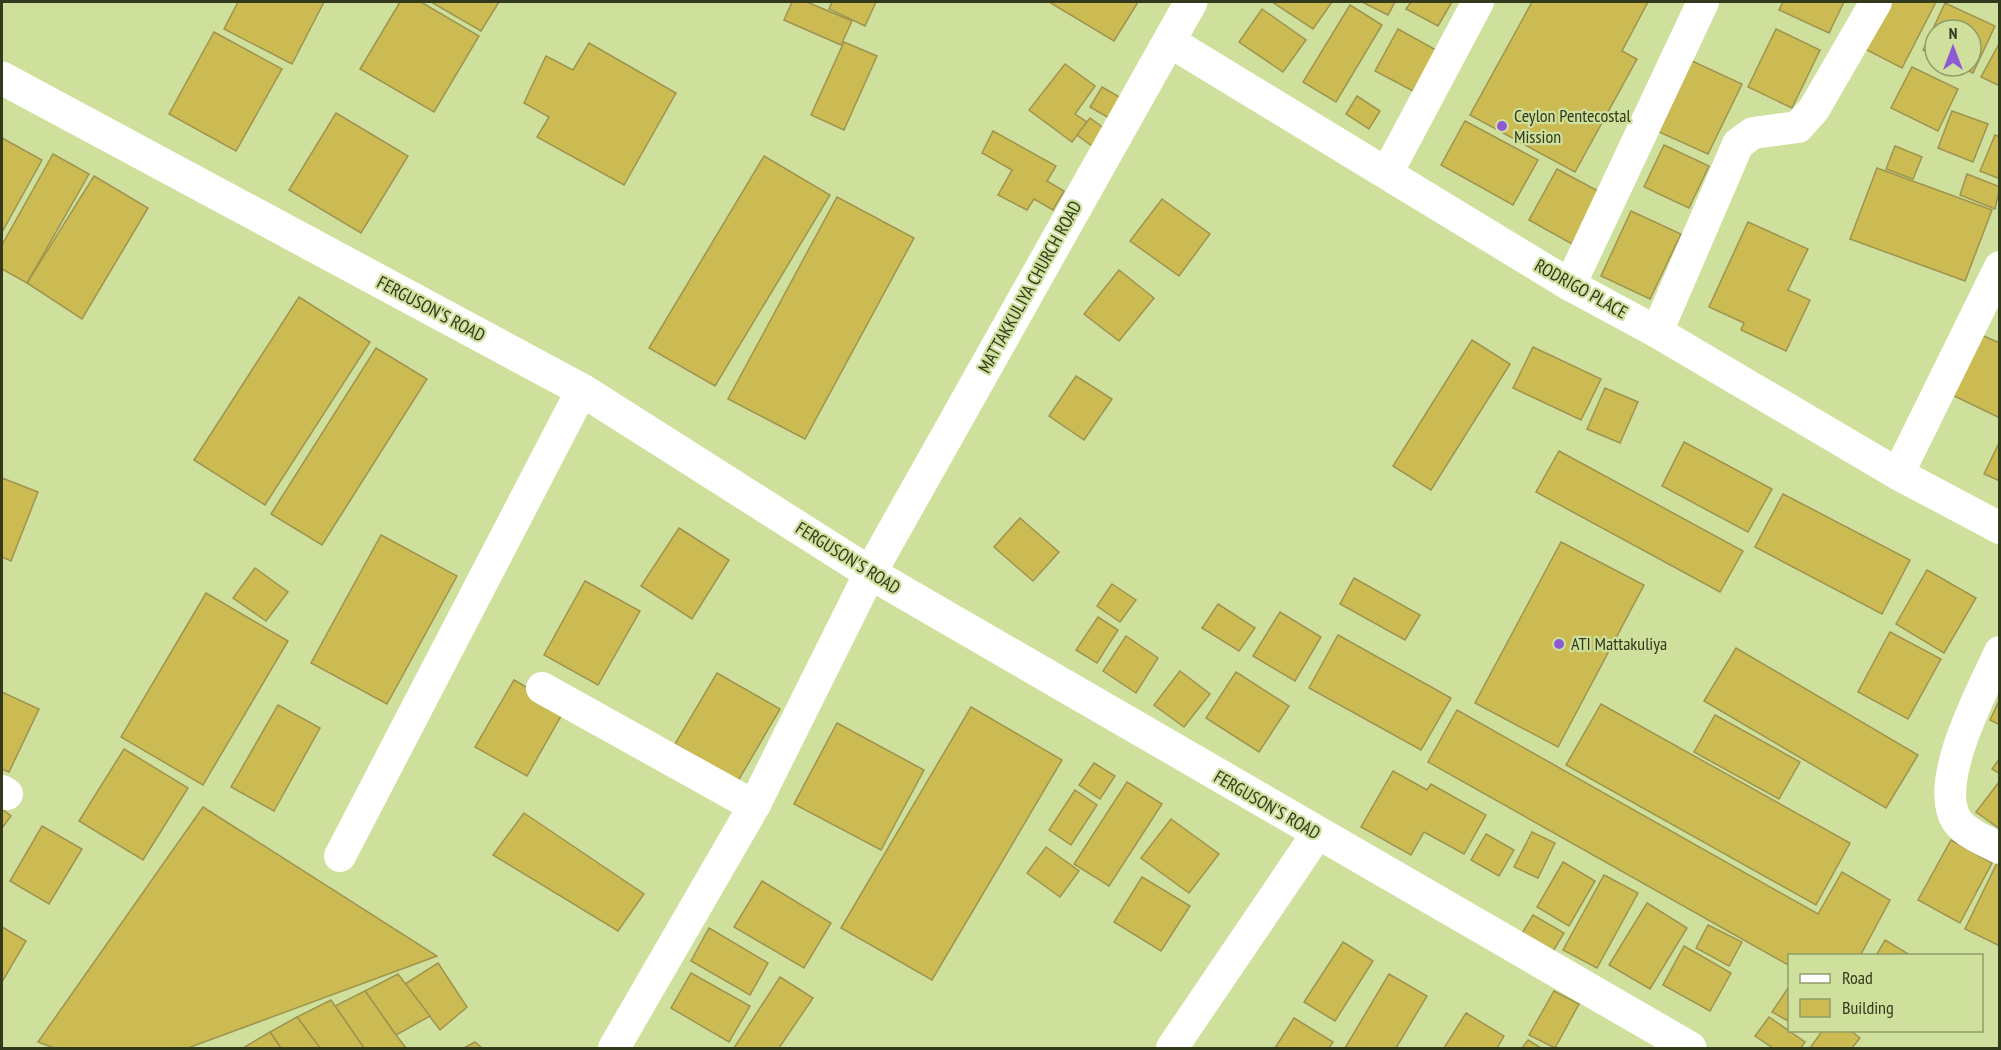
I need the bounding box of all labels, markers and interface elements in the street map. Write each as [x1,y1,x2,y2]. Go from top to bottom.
north arrow [1923,18,1983,78]
text: N [1949,23,1957,43]
place label: Ceylon Pentecostal Mission [1514,104,1631,148]
marker: Ceylon Pentecostal Mission [1495,119,1509,133]
street label: MATTAKKULIYA CHURCH ROAD [973,197,1086,377]
street label: RODRIGO PLACE [1531,254,1632,324]
street label: FERGUSON'S ROAD [373,270,489,347]
street label: FERGUSON'S ROAD [792,516,905,599]
place label: ATI Mattakuliya [1571,632,1667,655]
marker: ATI Mattakuliya [1552,637,1566,651]
street label: FERGUSON'S ROAD [1210,765,1325,844]
legend [1788,954,1983,1032]
text: Road [1842,966,1873,989]
text: Building [1842,996,1894,1019]

